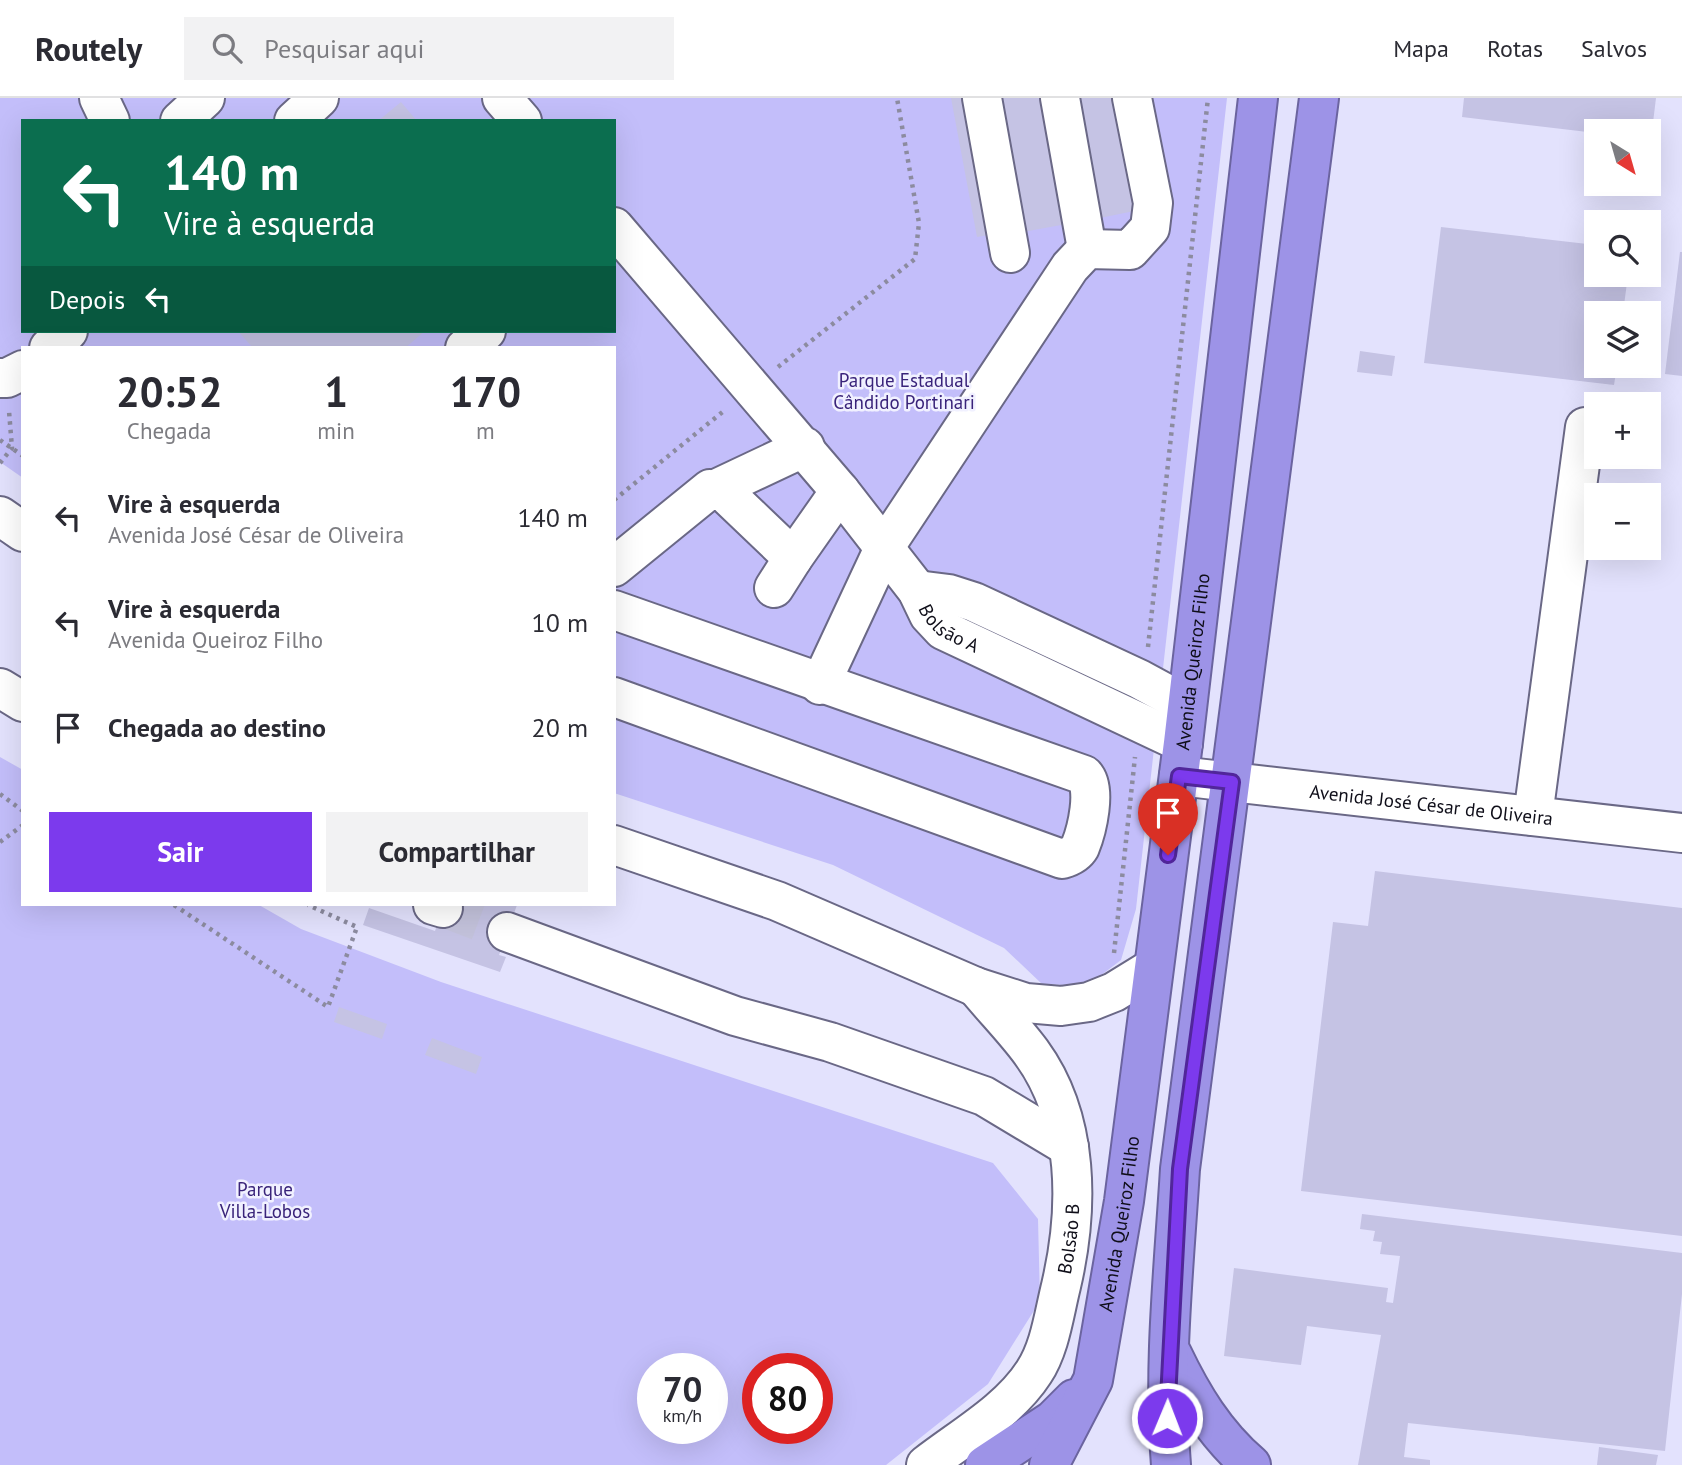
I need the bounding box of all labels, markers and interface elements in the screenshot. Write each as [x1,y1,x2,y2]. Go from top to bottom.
search box [184,17,674,80]
text: Routely [35,27,142,70]
icon: search [208,29,246,67]
text: Pesquisar aqui [264,32,425,65]
text: Mapa [1393,33,1449,64]
text: Rotas [1487,33,1543,64]
text: Salvos [1581,33,1647,64]
north arrow [1584,119,1661,196]
map controls [1584,119,1661,560]
text: 140 m [164,140,299,204]
icon: left [49,147,140,238]
text: Vire à esquerda [164,202,375,244]
button: search [1584,210,1661,287]
icon: left [139,280,177,318]
text: Depois [49,283,125,316]
button: layers [1584,301,1661,378]
text: 20:52 [116,364,222,419]
text: 1 [324,364,348,419]
text: 170 [450,364,521,419]
park label: Parque Estadual Cândido Portinari [833,368,975,414]
button: + [1584,392,1661,469]
text: Chegada [127,416,212,445]
text: min [317,416,355,445]
text: m [476,416,495,445]
button: − [1584,483,1661,560]
text: Vire à esquerda [108,487,280,520]
icon: left [49,499,87,537]
text: 140 m [517,501,588,534]
text: Avenida José César de Oliveira [108,520,404,549]
street label: Avenida Queiroz Filho [1170,572,1215,752]
text: Vire à esquerda [108,592,280,625]
street label: Bolsão A [914,600,983,657]
icon: left [49,604,87,642]
text: 10 m [532,606,588,639]
text: Avenida Queiroz Filho [108,625,323,654]
icon: arrive [49,709,87,747]
text: Chegada ao destino [108,711,326,744]
text: 20 m [532,711,588,744]
street label: Avenida José César de Oliveira [1308,779,1554,830]
pin [1138,783,1198,855]
icon: arrive [1149,794,1187,832]
button: Sair [49,812,312,892]
button: Compartilhar [326,812,588,892]
street label: Avenida Queiroz Filho [1093,1134,1144,1314]
park label: Parque Villa-Lobos [219,1177,310,1223]
street label: Bolsão B [1052,1203,1084,1276]
speed limit sign: 80 [742,1353,833,1444]
text: 70 [663,1366,702,1412]
position arrow [1130,1381,1204,1455]
text: km/h [663,1404,702,1427]

